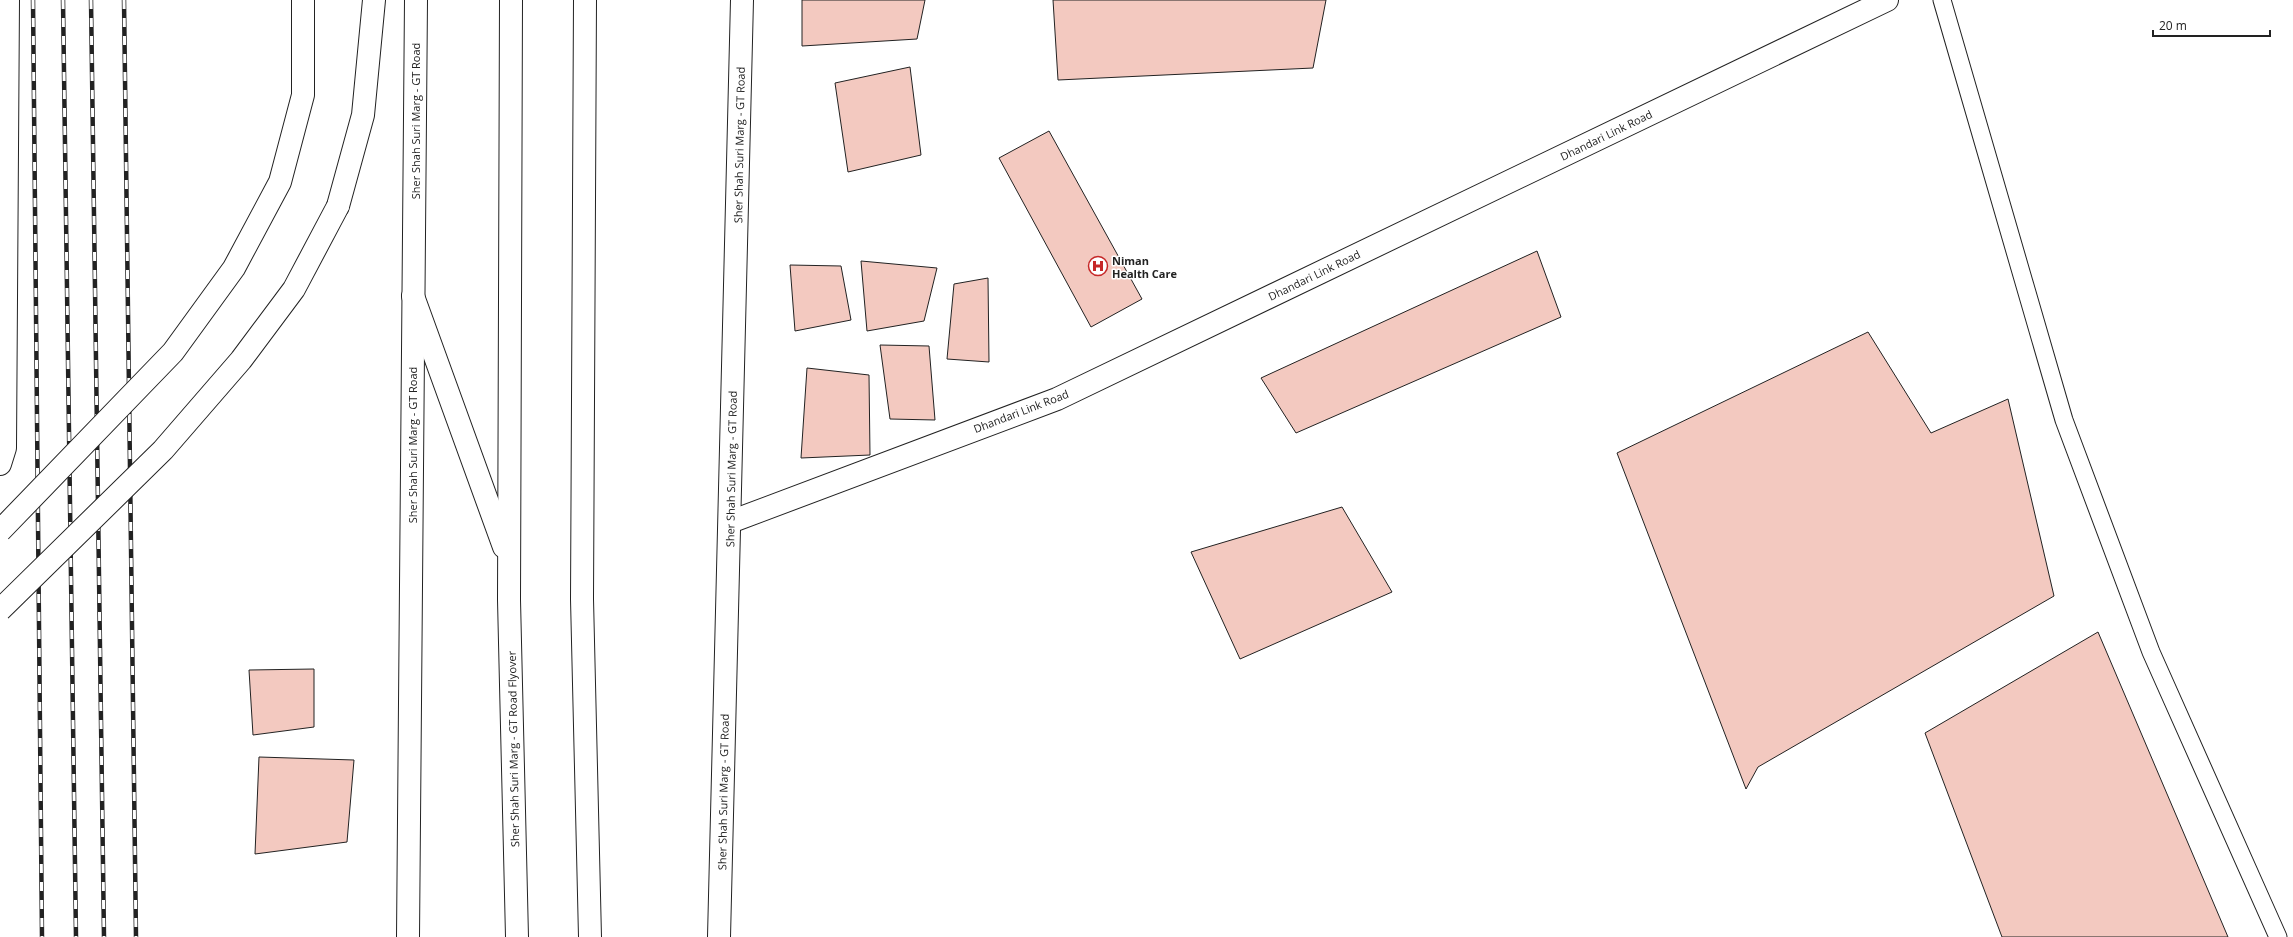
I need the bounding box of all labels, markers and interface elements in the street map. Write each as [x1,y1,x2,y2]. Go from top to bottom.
scale bar [2153,12,2270,38]
text: 20 m [2159,17,2187,34]
street label: Sher Shah Suri Marg - GT Road [408,43,423,199]
street label: Sher Shah Suri Marg - GT Road [730,67,748,223]
street label: Dhandari Link Road [1557,106,1655,164]
street label: Dhandari Link Road [1265,246,1363,304]
place label: Niman Health Care [1112,253,1177,281]
hospital icon: Niman Health Care [1087,255,1109,277]
street label: Sher Shah Suri Marg - GT Road [405,367,420,523]
street label: Dhandari Link Road [971,386,1071,436]
street label: Sher Shah Suri Marg - GT Road [722,391,740,547]
street label: Sher Shah Suri Marg - GT Road Flyover [504,650,522,847]
street label: Sher Shah Suri Marg - GT Road [714,714,732,870]

